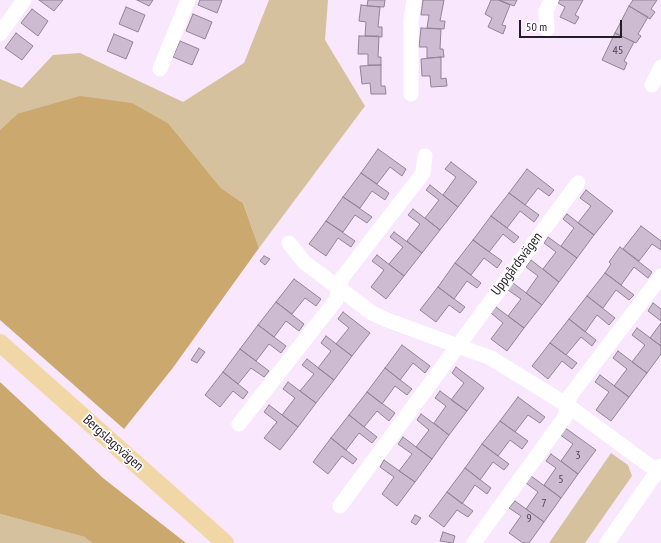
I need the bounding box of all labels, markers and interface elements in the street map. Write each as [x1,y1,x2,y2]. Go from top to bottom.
scale bar [521,12,624,38]
text: 50 m [526,19,547,34]
house number: 45 [613,44,623,58]
street label: Uppgårdsvägen [488,229,546,299]
street label: Bergslagsvägen [79,411,147,475]
house number: 3 [575,449,581,463]
house number: 5 [558,473,564,487]
house number: 7 [541,497,547,511]
house number: 9 [526,512,532,526]

